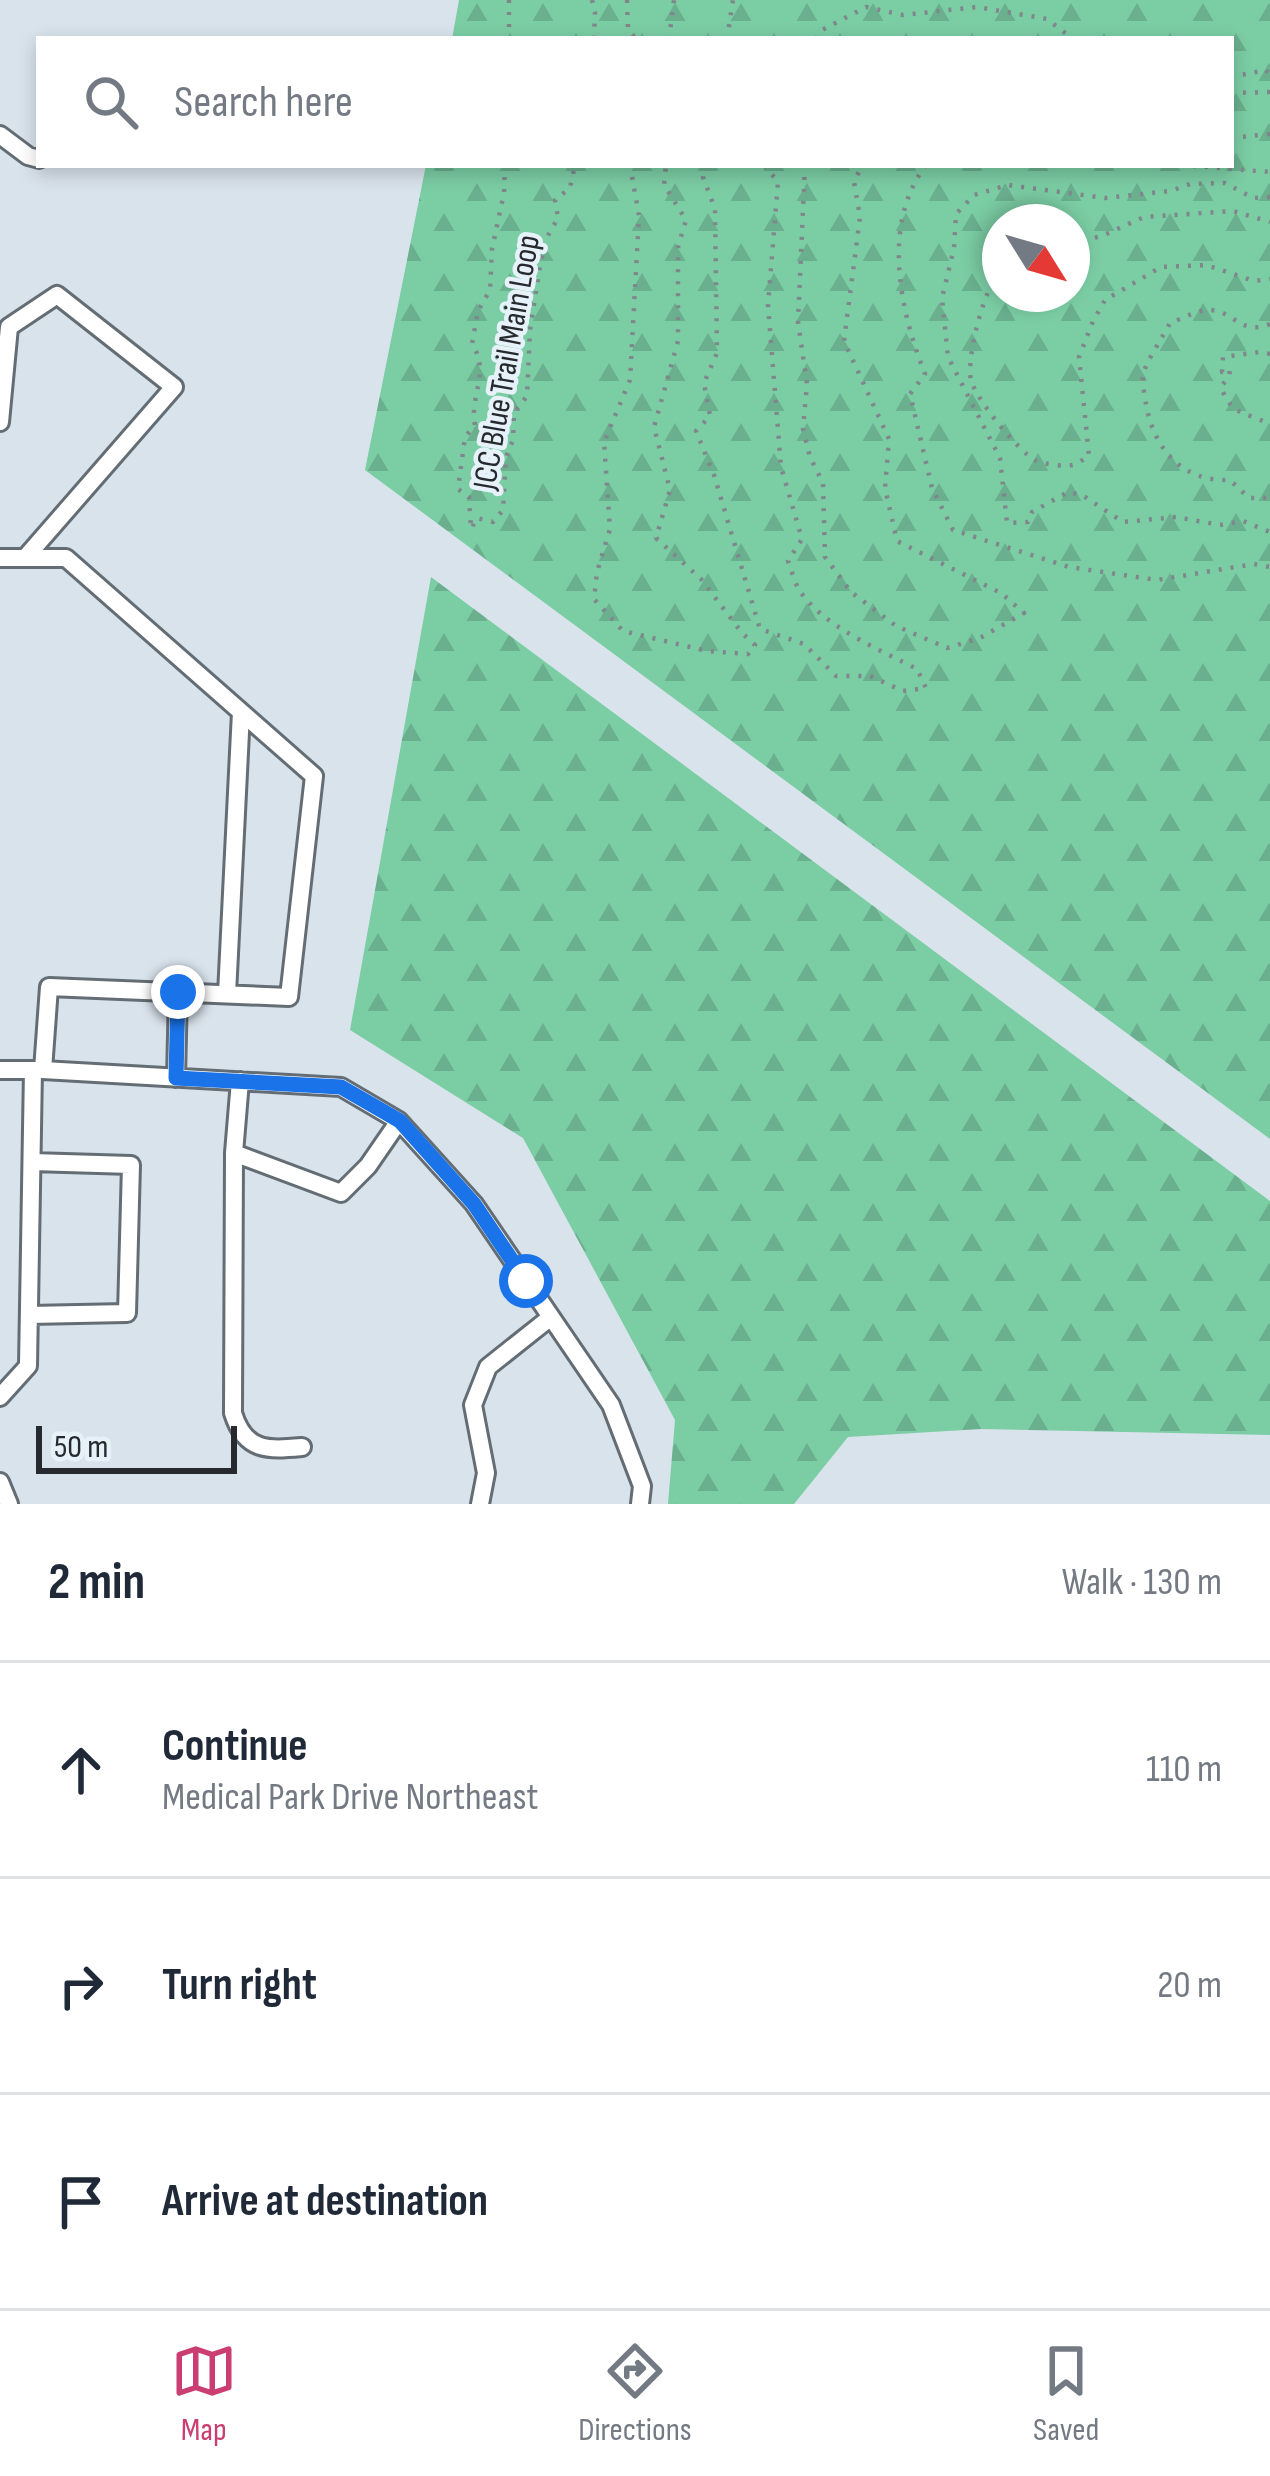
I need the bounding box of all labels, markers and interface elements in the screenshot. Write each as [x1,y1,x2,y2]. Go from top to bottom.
search box [36,36,1234,168]
icon: search [78,69,144,135]
text: Search here [174,75,353,130]
north arrow [982,204,1090,312]
street label: JCC Blue Trail Main Loop [465,232,549,494]
route end [151,965,205,1019]
route start [499,1254,553,1308]
scale bar [36,1420,237,1473]
text: 50 m [54,1427,108,1467]
text: 2 min [48,1552,145,1613]
text: Walk · 130 m [1062,1559,1222,1606]
text: Continue [162,1719,308,1774]
icon: ahead [48,1737,114,1803]
text: 110 m [1146,1746,1222,1793]
text: Medical Park Drive Northeast [162,1774,538,1821]
icon: right [48,1953,114,2019]
text: Turn right [162,1958,317,2013]
text: 20 m [1157,1962,1222,2009]
icon: arrive [48,2169,114,2235]
text: Arrive at destination [162,2174,488,2229]
tab: Map [171,2338,237,2450]
tab: Directions [578,2338,692,2450]
tab: Saved [1033,2338,1099,2450]

